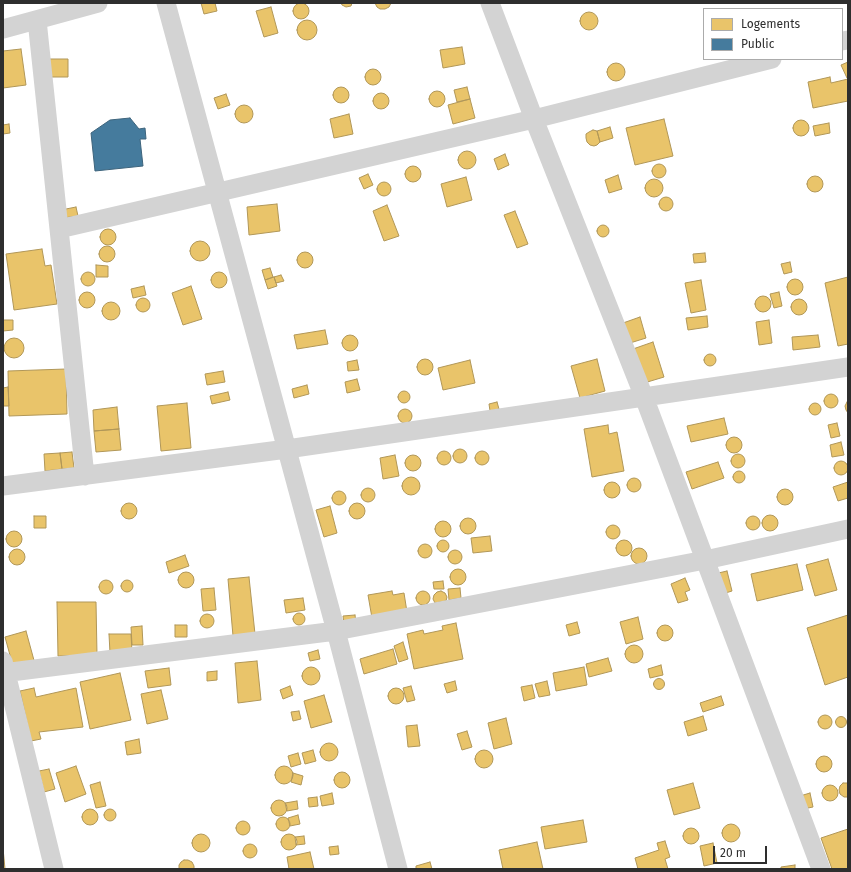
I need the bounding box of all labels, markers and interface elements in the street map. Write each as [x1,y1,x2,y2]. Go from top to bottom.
legend [703,8,843,60]
text: Logements [741,17,800,31]
text: Public [741,37,774,51]
scale bar [715,838,769,864]
text: 20 m [720,846,746,860]

